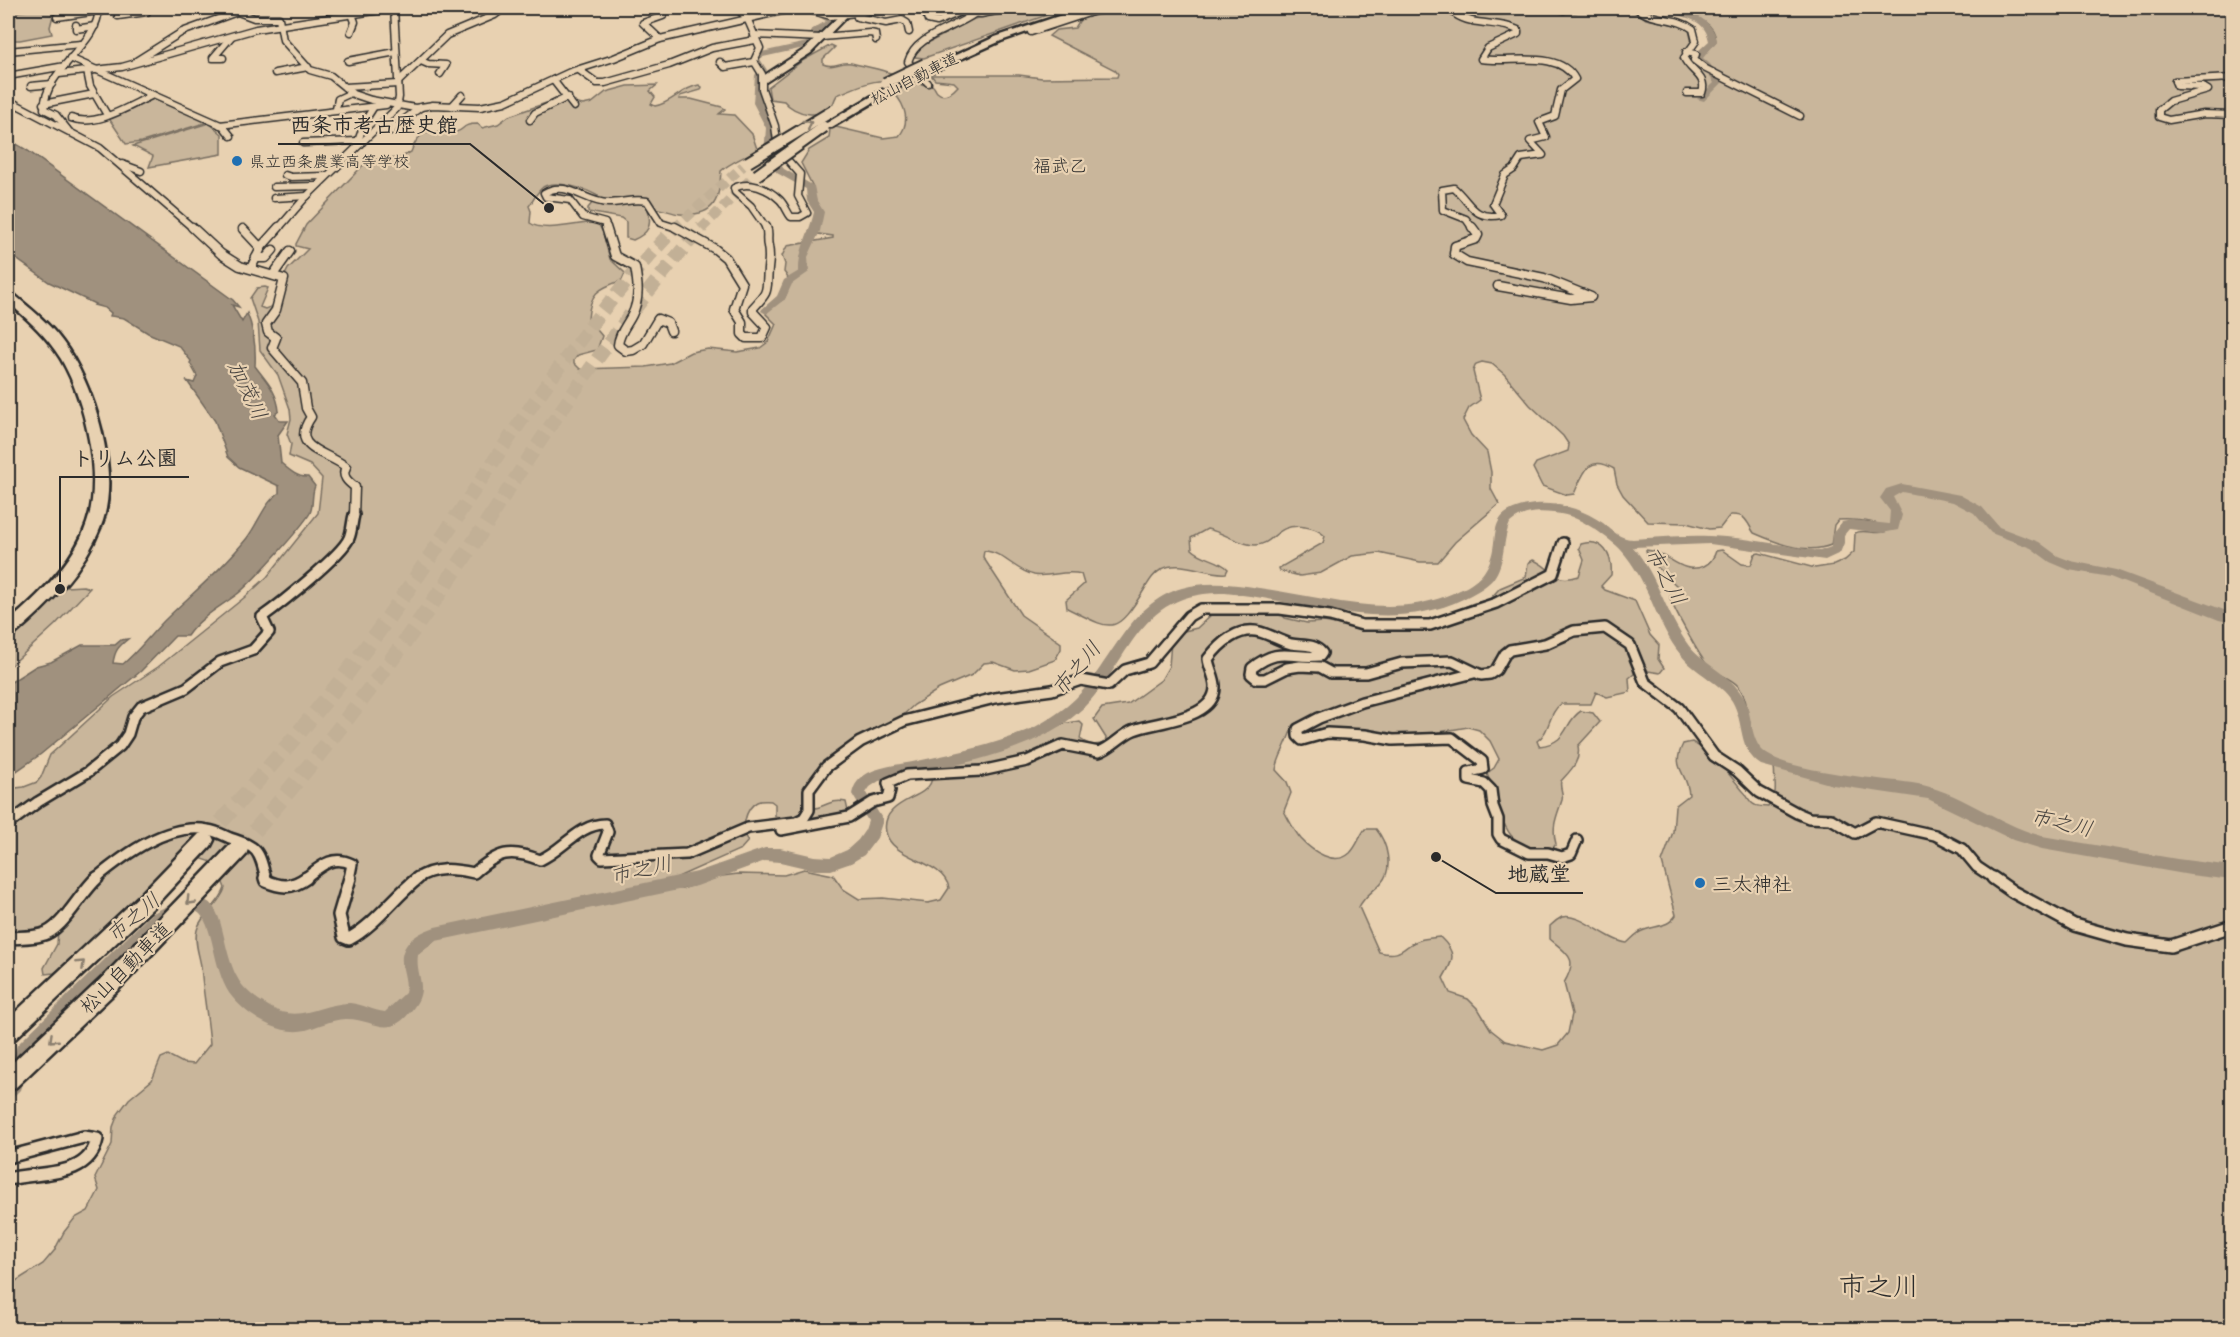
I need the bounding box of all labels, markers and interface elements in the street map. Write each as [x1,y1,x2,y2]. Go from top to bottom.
street label: 松山自動車道 [867,47,961,109]
callout: 西条市考古歴史館 [278,105,470,144]
text: 西条市考古歴史館 [290,111,458,138]
one-way arrow [802,120,812,132]
place label: 県立西条農業高等学校 [249,151,409,171]
marker: 県立西条農業高等学校 [230,154,244,168]
district label: 福武乙 [1033,154,1087,177]
water label: 加茂川 [222,356,274,424]
callout: トリム公園 [60,438,189,477]
text: トリム公園 [73,444,178,471]
water label: 市之川 [1639,542,1693,610]
water label: 市之川 [1045,635,1107,701]
water label: 市之川 [2028,802,2096,842]
water label: 市之川 [607,849,675,889]
callout: 地蔵堂 [1496,854,1583,893]
text: 地蔵堂 [1508,860,1571,887]
place label: 三太神社 [1712,871,1792,896]
marker: 三太神社 [1693,876,1707,890]
water label: 市之川 [100,886,166,948]
one-way arrow [187,893,198,904]
street label: 松山自動車道 [74,916,176,1018]
one-way arrow [75,960,85,971]
one-way arrow [49,1032,60,1043]
district label: 市之川 [1839,1268,1920,1302]

